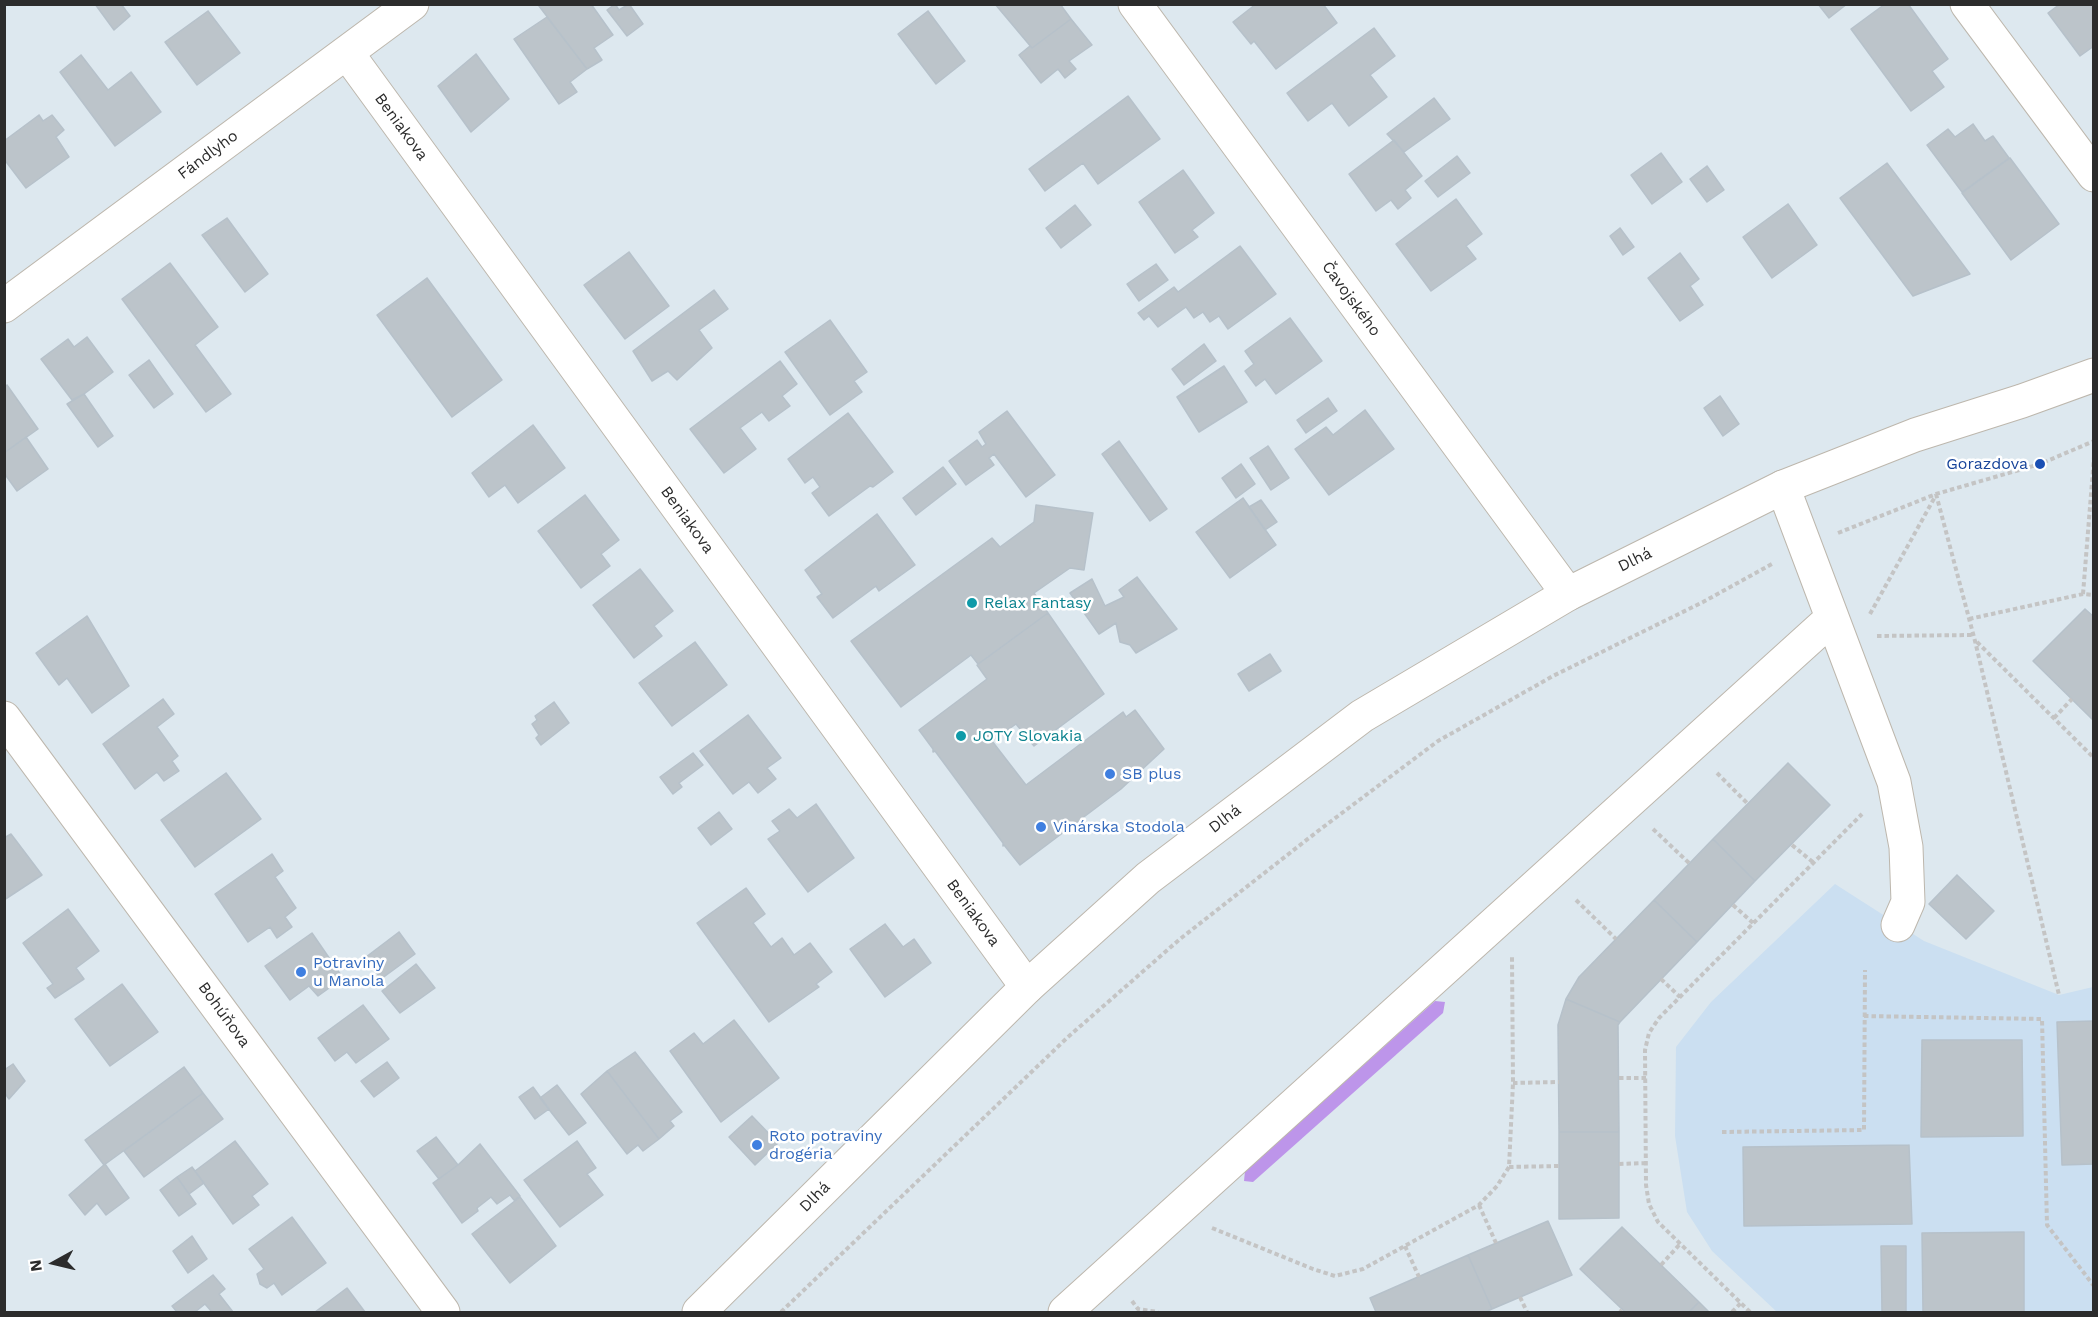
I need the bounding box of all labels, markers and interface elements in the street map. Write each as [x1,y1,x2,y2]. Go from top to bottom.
street label: Beniakova [370,90,432,164]
street label: Fándlyho [174,126,242,184]
street label: Čavojského [1317,258,1385,340]
place label: Gorazdova [1946,454,2028,474]
marker: Gorazdova [2033,457,2047,471]
street label: Beniakova [656,483,718,557]
street label: Dlhá [1615,544,1655,576]
place label: Relax Fantasy [984,593,1091,613]
marker: Relax Fantasy [965,596,979,610]
place label: JOTY Slovakia [973,726,1082,746]
marker: JOTY Slovakia [954,729,968,743]
place label: SB plus [1122,764,1181,784]
marker: SB plus [1103,767,1117,781]
street label: Dlhá [1205,801,1245,837]
place label: Vinárska Stodola [1053,817,1185,837]
marker: Vinárska Stodola [1034,820,1048,834]
street label: Beniakova [942,876,1004,950]
place label: Potraviny u Manola [313,953,384,991]
marker: Potraviny u Manola [294,965,308,979]
street label: Bohúňova [194,978,254,1052]
place label: Roto potraviny drogéria [769,1126,882,1164]
marker: Roto potraviny drogéria [750,1138,764,1152]
street label: Dlhá [796,1178,834,1216]
north arrow [24,1233,84,1293]
text: N [25,1258,46,1273]

